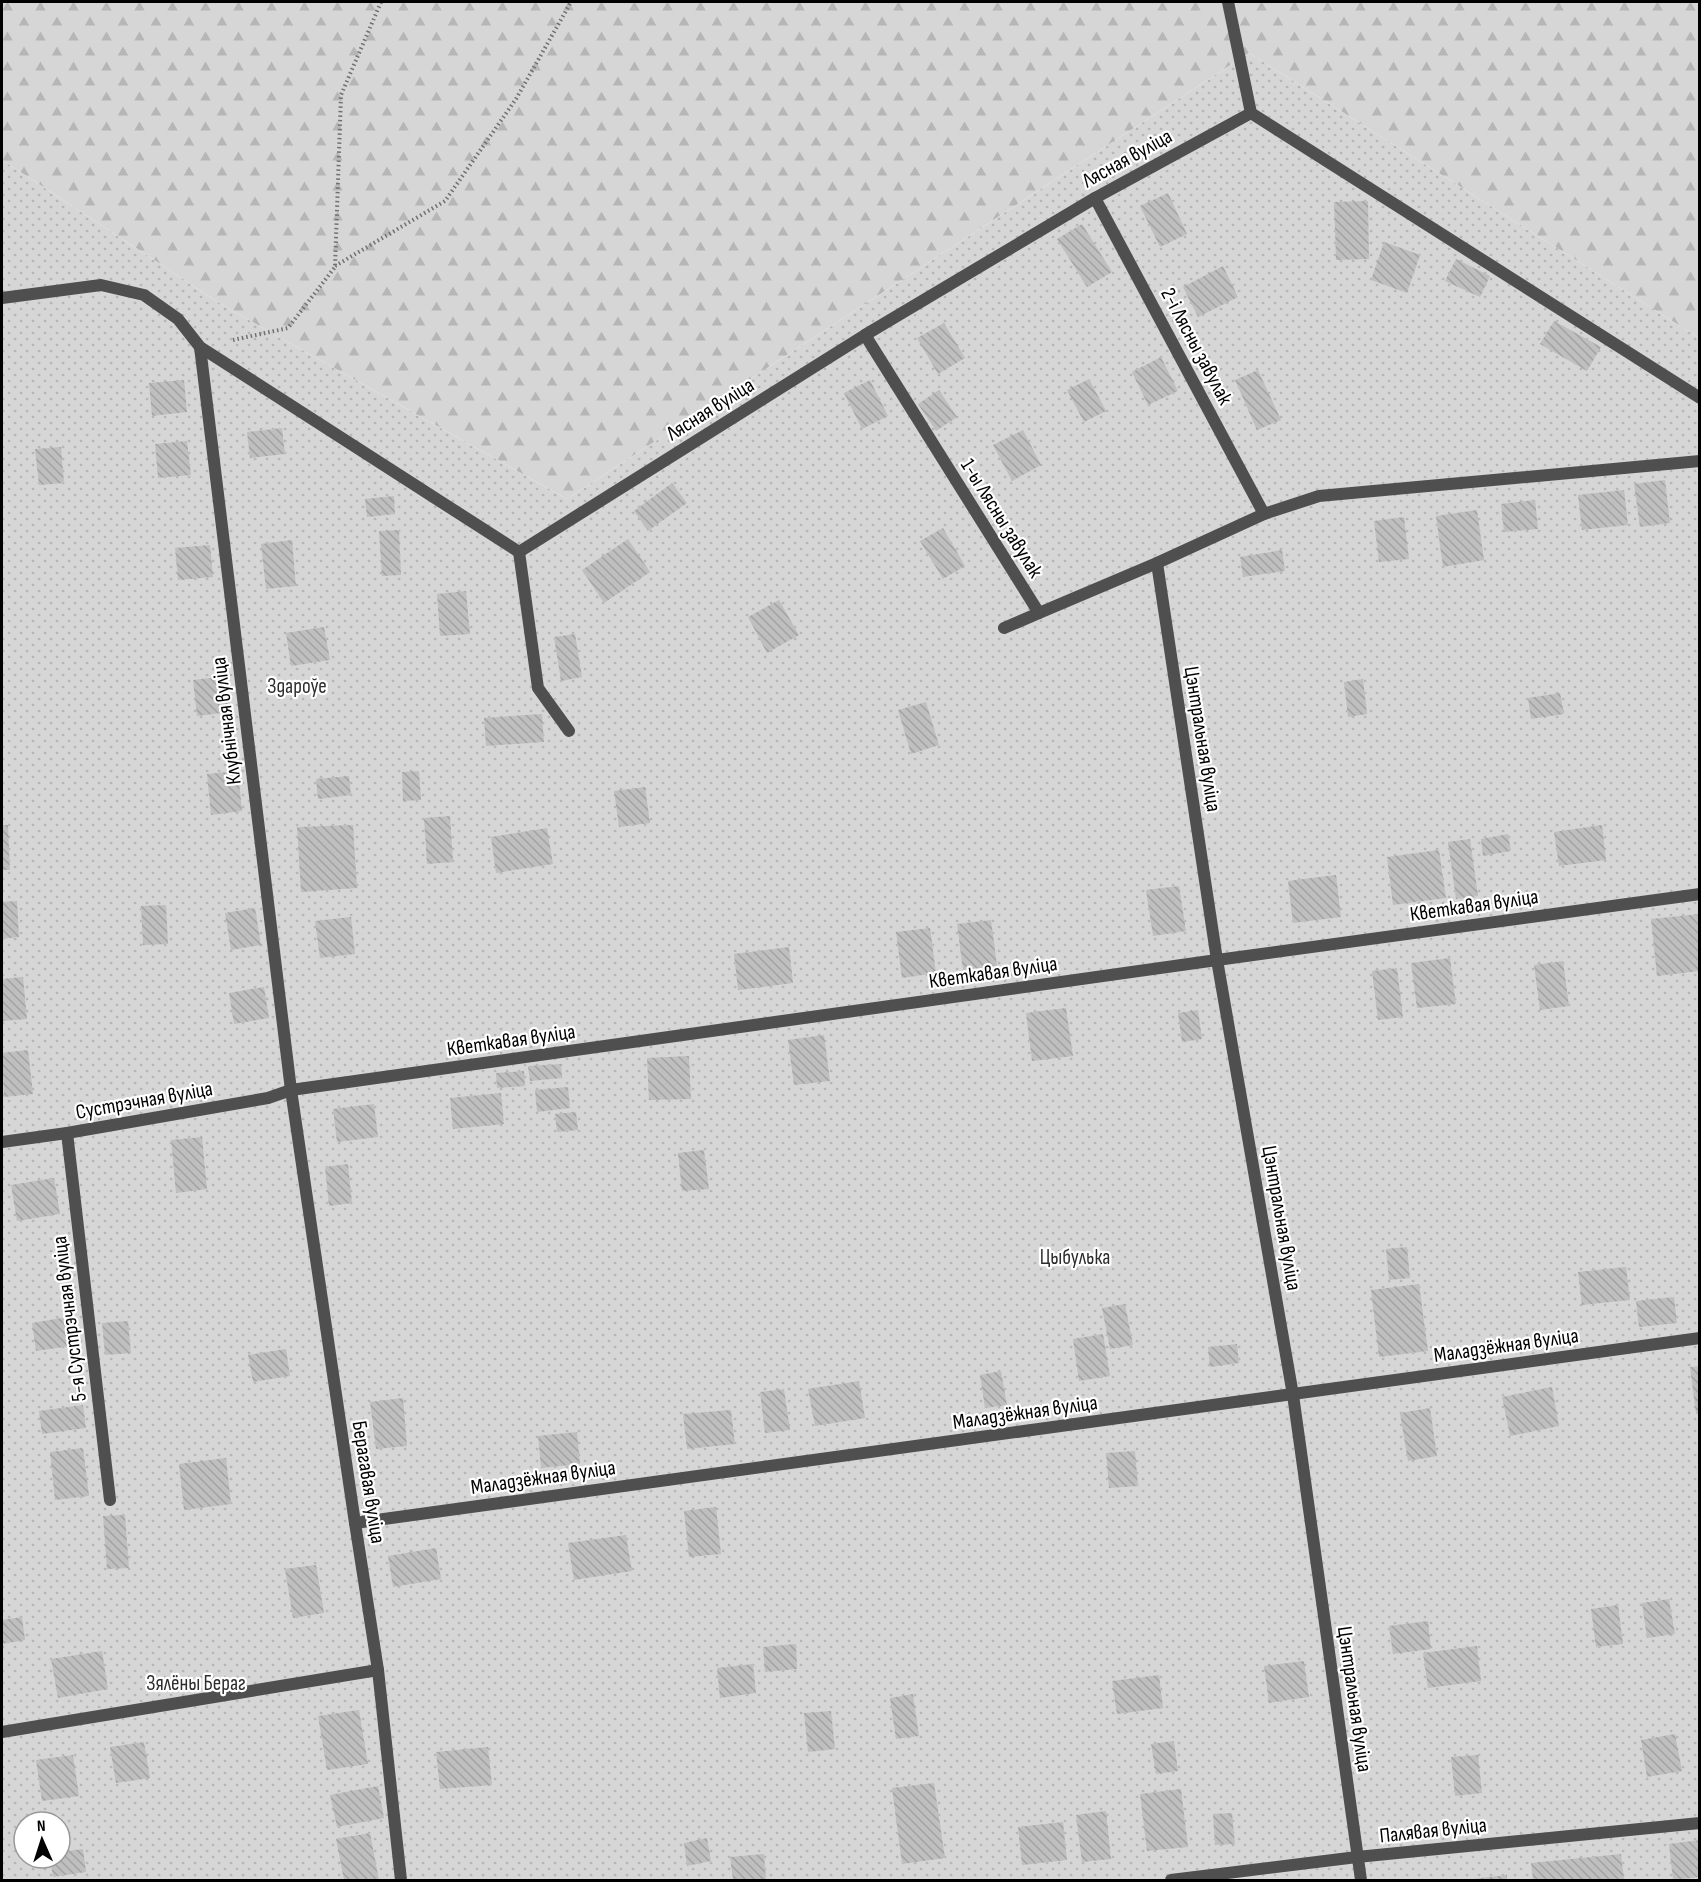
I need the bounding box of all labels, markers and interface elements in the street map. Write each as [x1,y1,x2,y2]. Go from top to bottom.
street label: Лясная вуліца [1077,124,1176,194]
street label: 2-і Лясны завулак [1155,283,1238,409]
street label: Лясная вуліца [661,373,759,447]
street label: 1-ы Лясны завулак [955,454,1048,582]
street label: Клубнічная вуліца [206,656,247,786]
street label: Цэнтральная вуліца [1179,665,1226,814]
park label: Здароўе [267,674,327,699]
street label: Кветкавая вуліца [1408,884,1540,927]
street label: Кветкавая вуліца [927,951,1059,994]
street label: Кветкавая вуліца [445,1019,577,1062]
street label: Сустрэчная вуліца [74,1076,215,1125]
street label: Цэнтральная вуліца [1256,1144,1307,1293]
street label: 5-я Сустрэчная вуліца [47,1235,92,1403]
park label: Цыбулька [1040,1245,1110,1270]
street label: Маладзёжная вуліца [1432,1323,1580,1368]
street label: Маладзёжная вуліца [951,1390,1099,1435]
street label: Берагавая вуліца [346,1419,391,1545]
street label: Маладзёжная вуліца [469,1455,617,1500]
street label: Цэнтральная вуліца [1332,1625,1377,1773]
park label: Зялёны Бераг [146,1671,246,1696]
north arrow [12,1810,72,1870]
street label: Палявая вуліца [1378,1812,1488,1849]
text: N [37,1817,46,1836]

